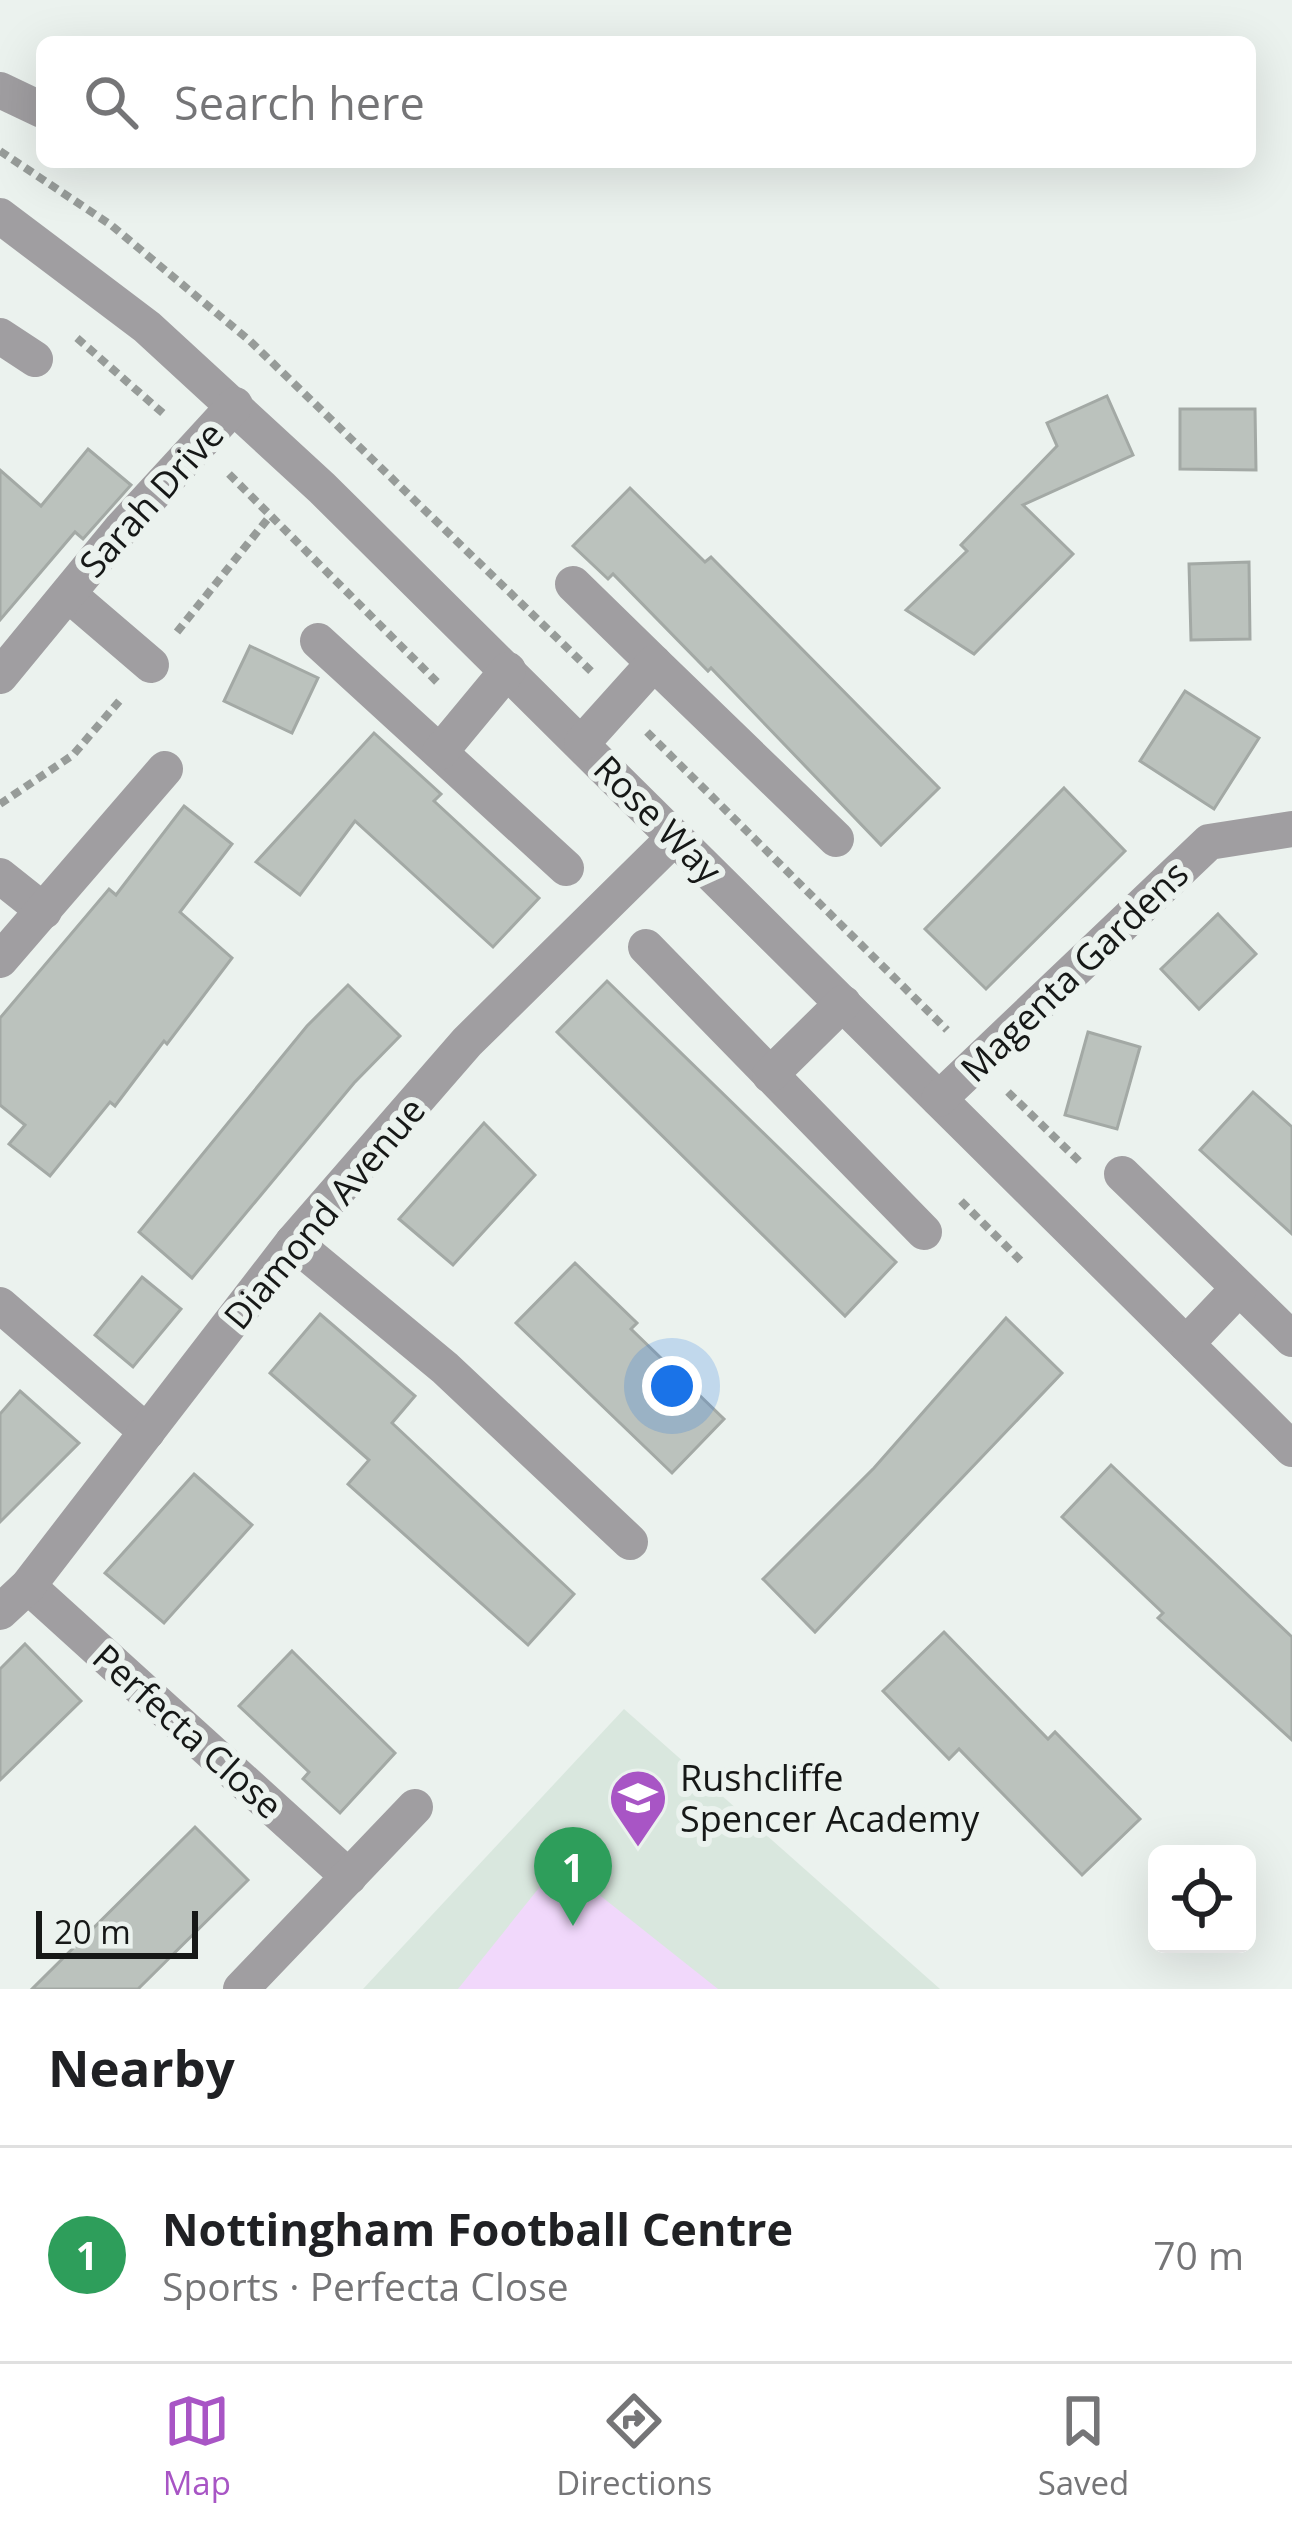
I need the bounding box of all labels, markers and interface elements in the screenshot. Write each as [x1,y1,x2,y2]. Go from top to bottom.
search box [36,36,1256,168]
icon: search [78,69,144,135]
text: Search here [174,72,425,133]
street label: Sarah Drive [68,411,234,587]
street label: Rose Way [583,744,733,894]
street label: Magenta Gardens [950,850,1198,1092]
street label: Diamond Avenue [212,1087,436,1339]
your location [642,1356,702,1416]
street label: Perfecta Close [83,1633,293,1829]
place label: Rushcliffe Spencer Academy [680,1753,980,1843]
school or university icon: Rushcliffe Spencer Academy [607,1767,669,1849]
pin: 1 [534,1827,612,1926]
map controls [1148,1845,1256,1953]
button: locate [1148,1845,1256,1953]
scale bar [36,1905,198,1958]
text: 20 m [54,1909,131,1954]
text: Nearby [48,2032,235,2102]
text: Nottingham Football Centre [162,2198,793,2259]
text: 1 [76,2228,98,2281]
text: 70 m [1153,2228,1244,2281]
text: Sports · Perfecta Close [162,2259,569,2312]
tab: Map [163,2388,231,2505]
tab: Directions [556,2388,712,2505]
tab: Saved [1038,2388,1129,2505]

